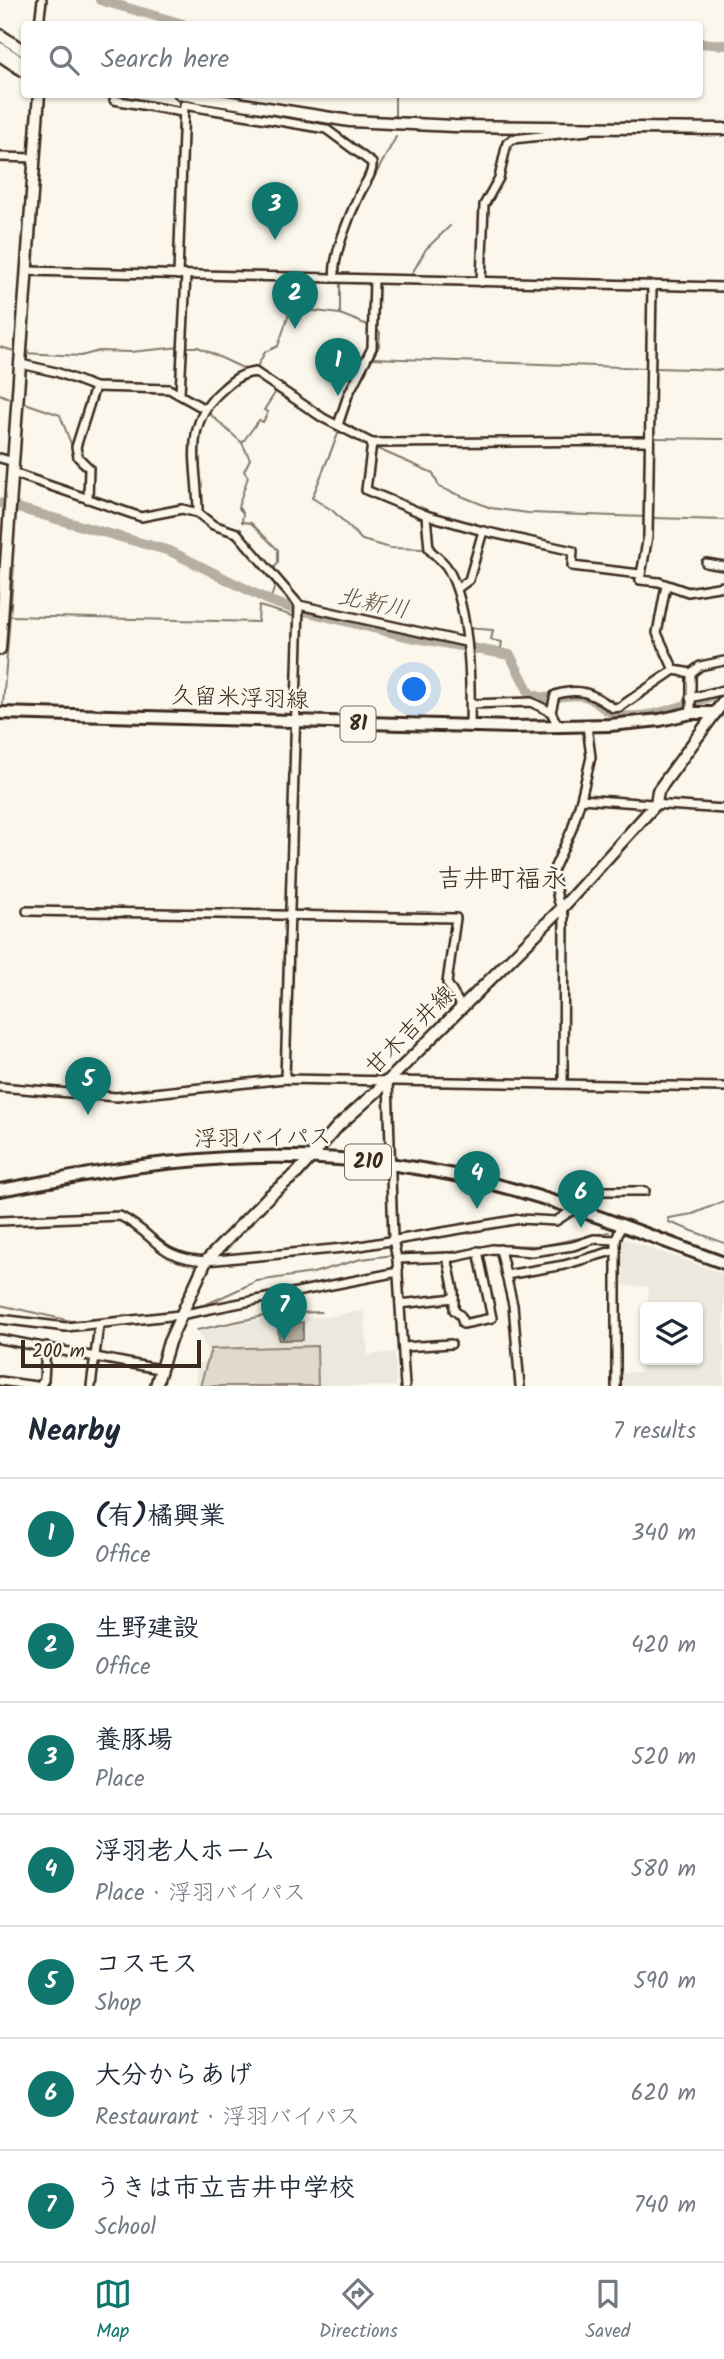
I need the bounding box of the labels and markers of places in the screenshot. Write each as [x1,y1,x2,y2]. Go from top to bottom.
pin: 3 [252,182,298,240]
pin: 2 [272,271,318,329]
pin: 1 [315,338,361,396]
pin: 5 [65,1057,111,1115]
pin: 4 [454,1151,500,1209]
pin: 6 [558,1170,604,1228]
pin: 7 [261,1283,307,1341]

